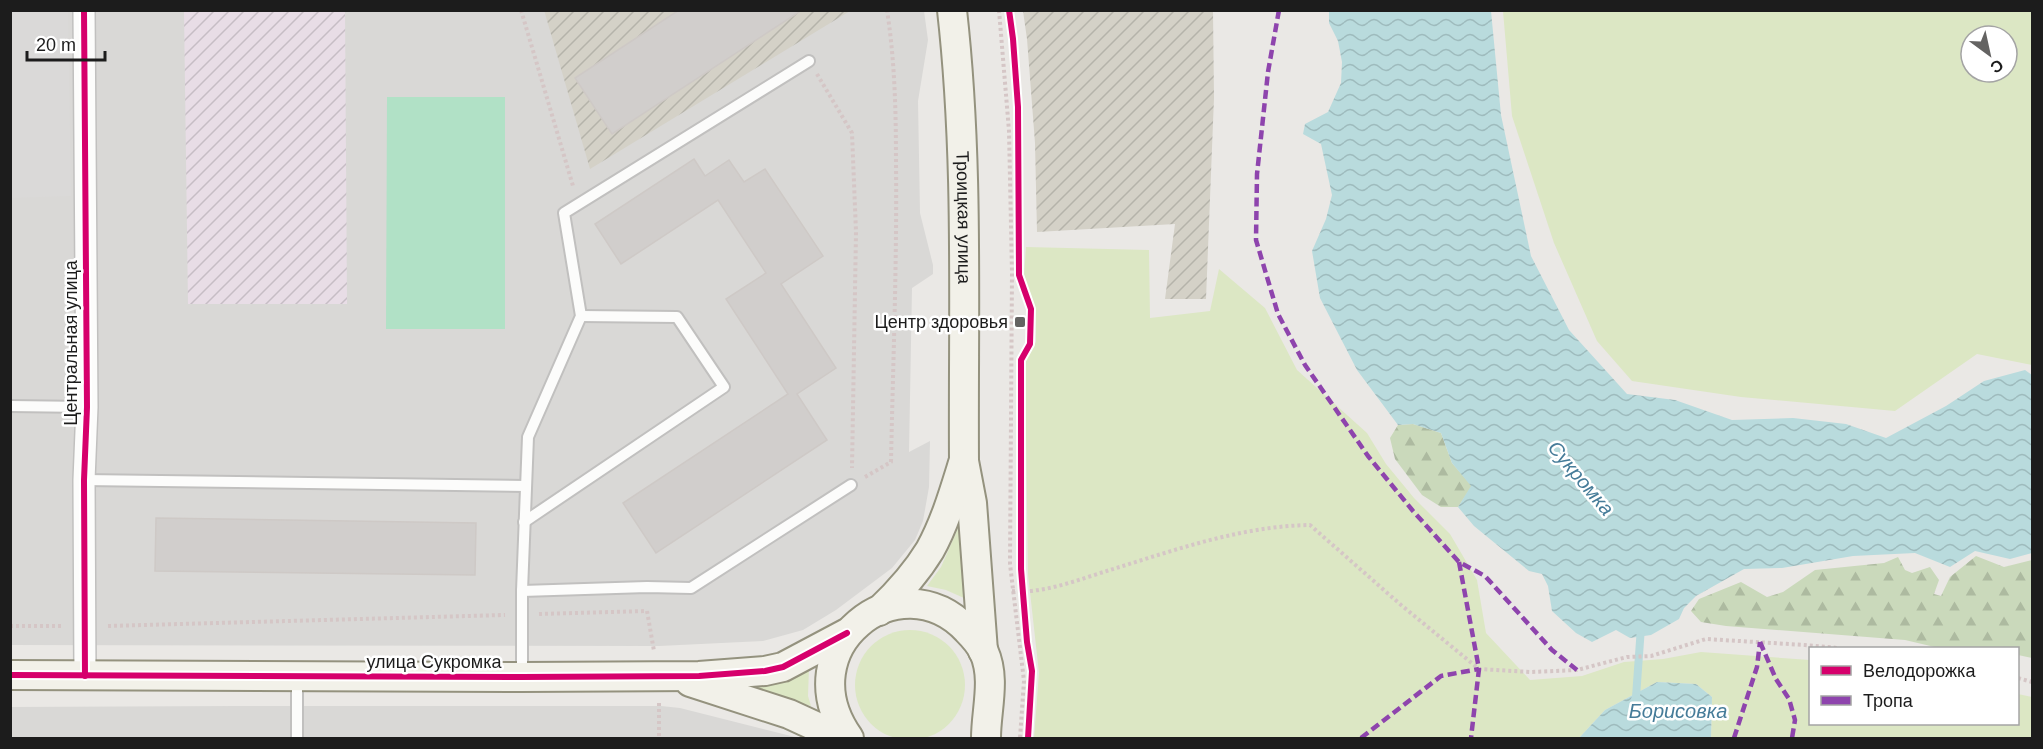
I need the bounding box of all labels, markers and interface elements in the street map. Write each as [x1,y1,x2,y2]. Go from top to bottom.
scale bar [27,24,105,62]
north arrow [1959,24,2019,84]
text: 20 m [36,35,76,55]
text: С [1987,56,2006,77]
street label: Троицкая улица [952,151,974,285]
street label: Центральная улица [61,259,81,426]
place label: Центр здоровья [874,312,1008,332]
marker: Центр здоровья [1013,315,1027,329]
water label: Сукромка [1544,436,1618,520]
legend [1809,647,2019,725]
street label: улица Сукромка [366,652,503,672]
text: Велодорожка [1863,661,1976,681]
text: Тропа [1863,691,1914,711]
water label: Борисовка [1629,700,1727,722]

